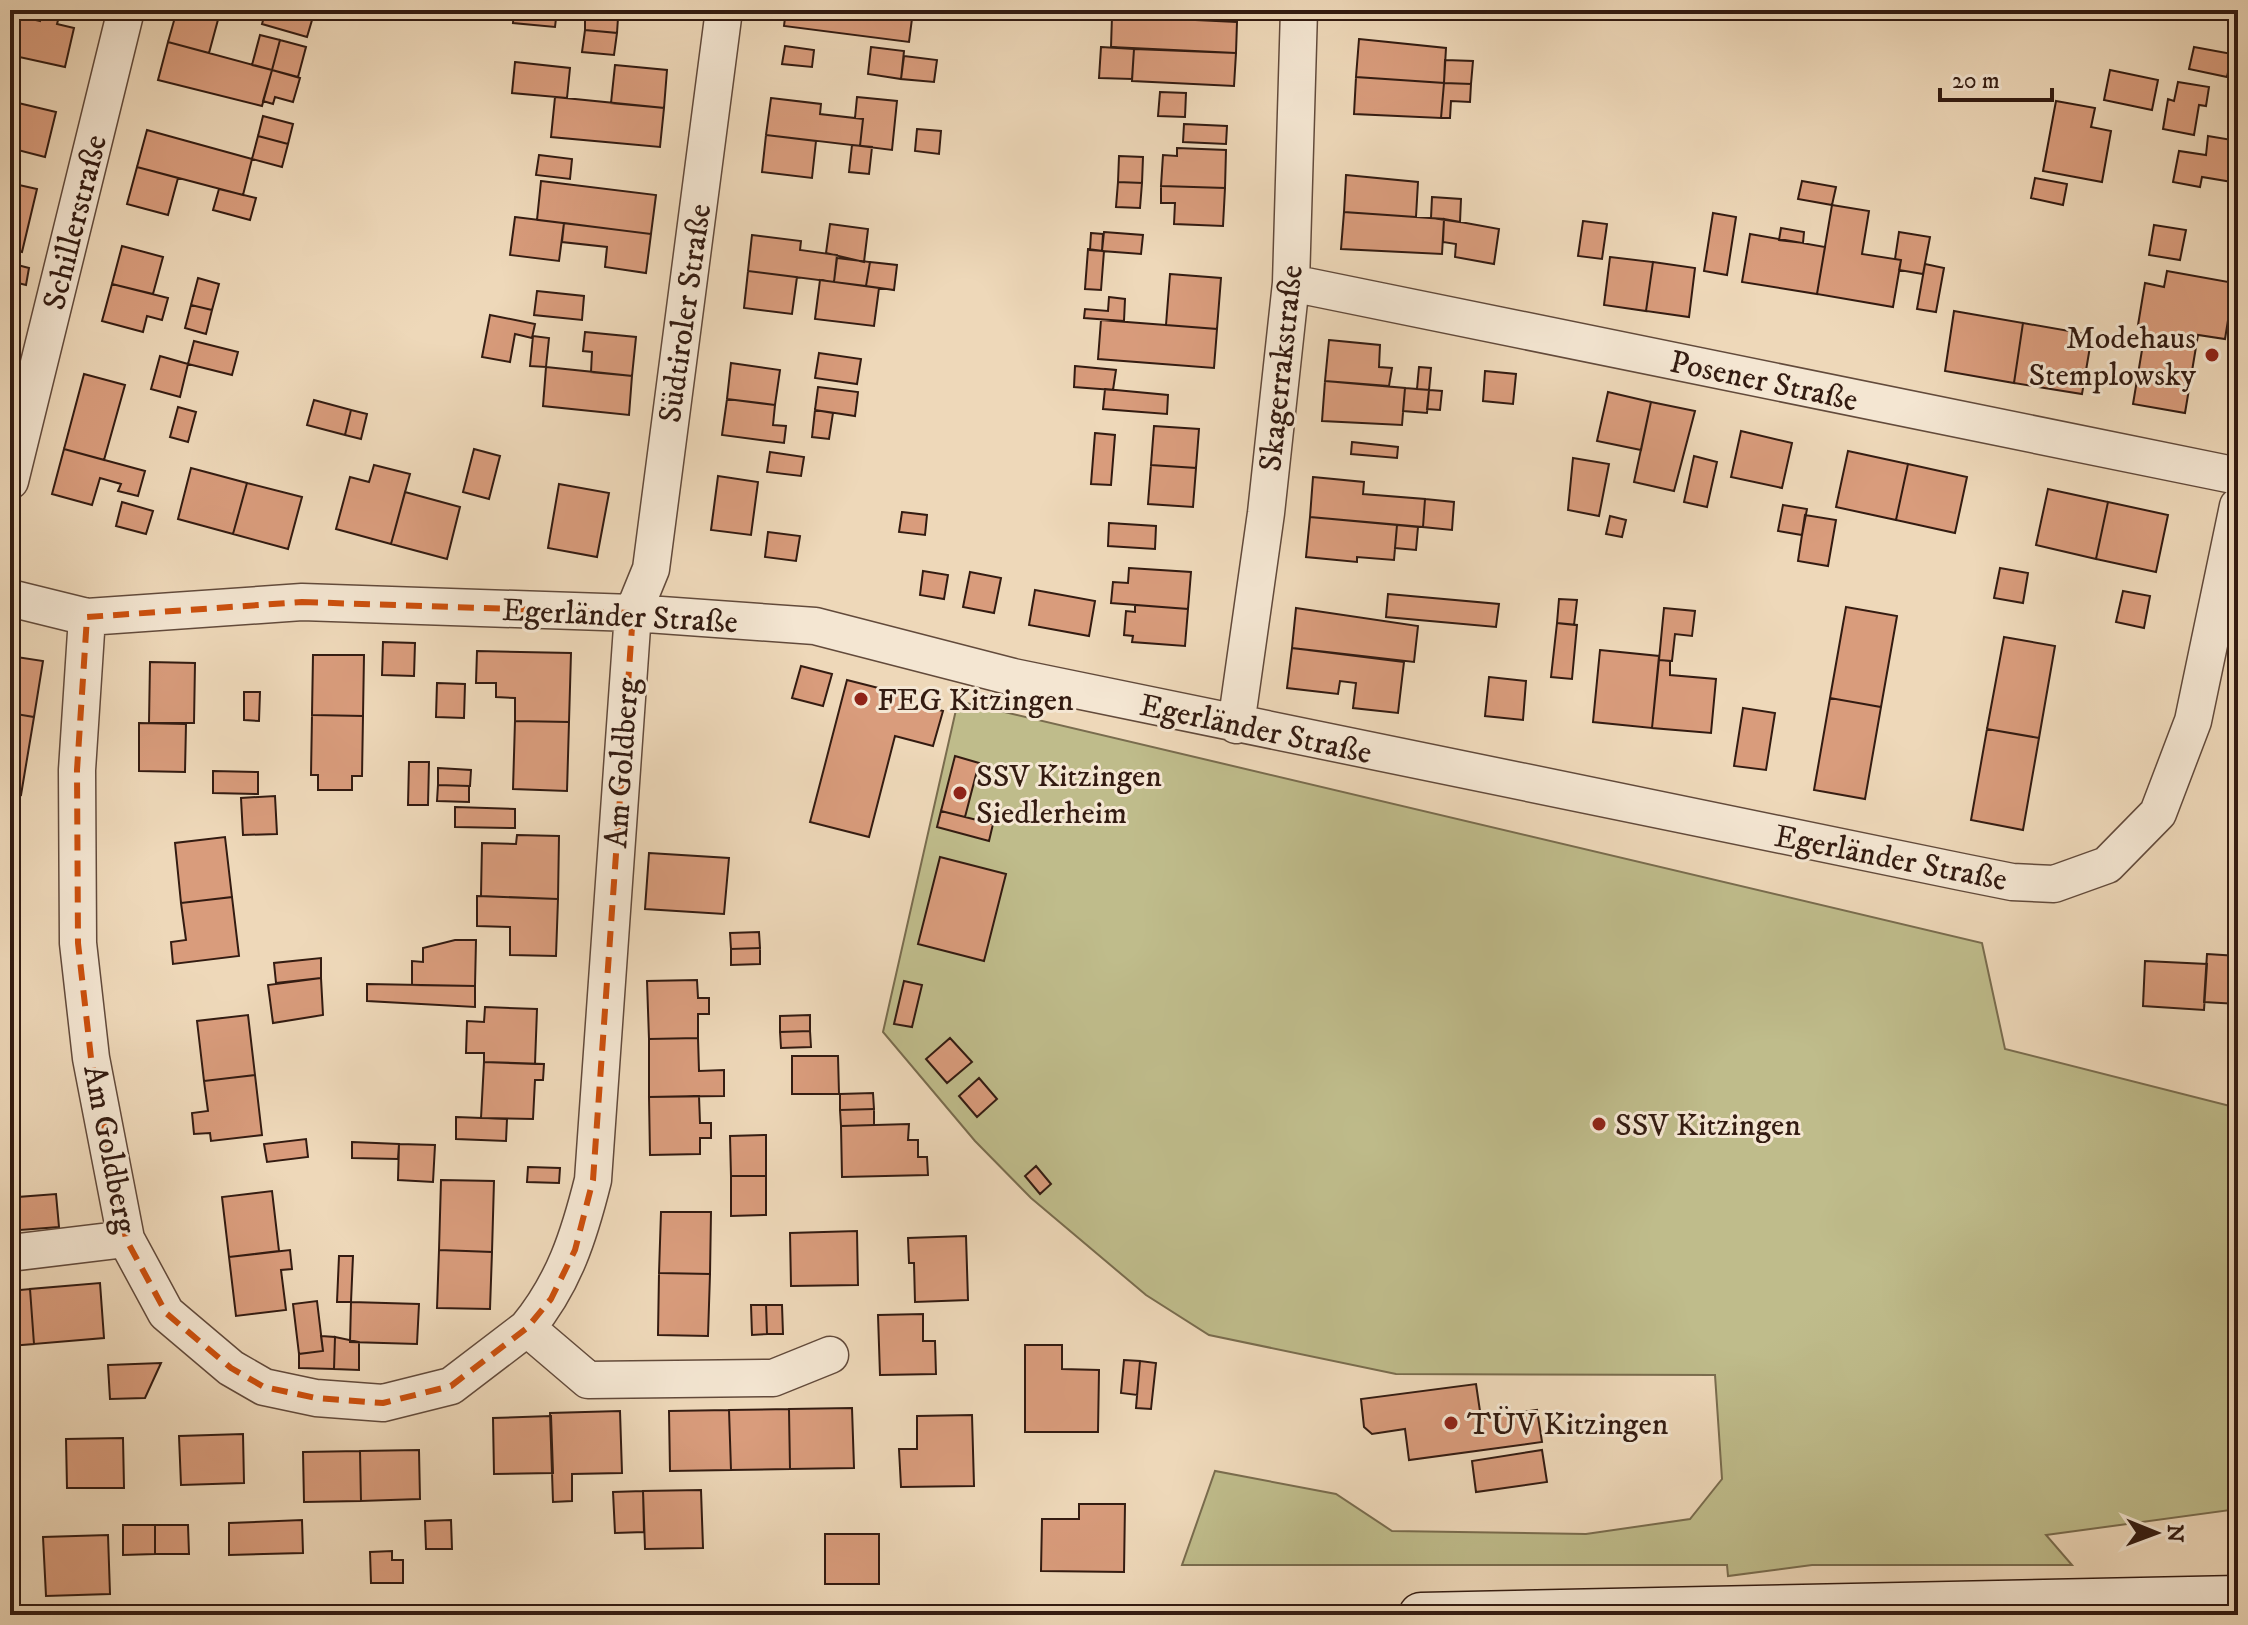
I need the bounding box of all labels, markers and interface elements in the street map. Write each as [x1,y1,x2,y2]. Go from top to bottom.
scale bar [1940,52,2052,102]
text: 20 m [1952,66,2000,96]
street label: Schillerstraße [35,131,117,314]
street label: Südtiroler Straße [651,201,721,425]
street label: Skagerrakstraße [1251,263,1313,473]
place label: Modehaus Stemplowsky [2029,319,2197,396]
street label: Posener Straße [1666,343,1861,421]
marker: Modehaus Stemplowsky [2203,346,2221,364]
street label: Egerländer Straße [501,591,739,643]
street label: Am Goldberg [597,676,649,850]
place label: FEG Kitzingen [877,681,1074,721]
street label: Egerländer Straße [1136,686,1375,774]
marker: FEG Kitzingen [852,690,870,708]
place label: SSV Kitzingen Siedlerheim [976,757,1162,834]
marker: SSV Kitzingen Siedlerheim [951,784,969,802]
street label: Egerländer Straße [1771,817,2010,901]
street label: Am Goldberg [73,1062,145,1237]
place label: SSV Kitzingen [1615,1106,1801,1146]
marker: SSV Kitzingen [1590,1115,1608,1133]
place label: TÜV Kitzingen [1467,1405,1669,1445]
marker: TÜV Kitzingen [1442,1414,1460,1432]
north arrow [2116,1493,2196,1573]
text: N [2161,1524,2188,1543]

